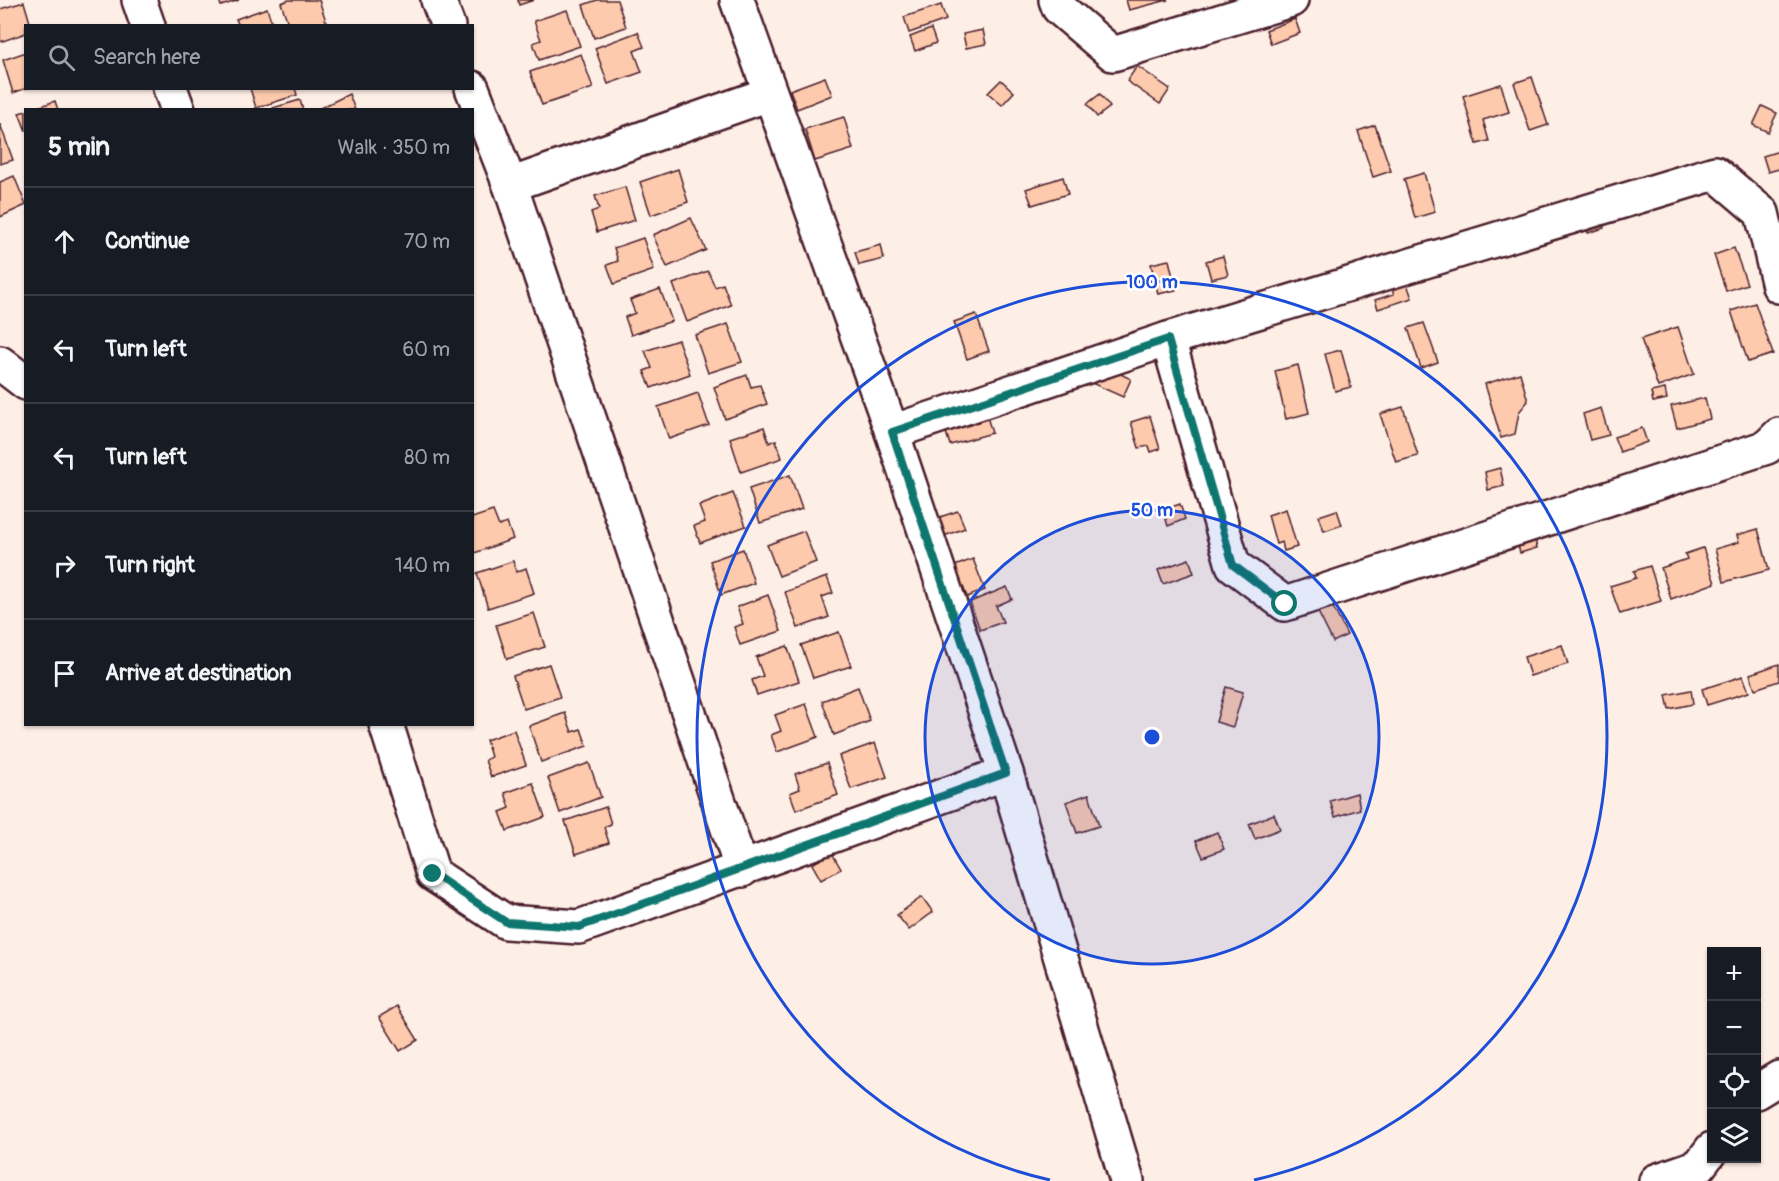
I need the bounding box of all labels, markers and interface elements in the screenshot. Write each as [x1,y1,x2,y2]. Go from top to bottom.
search box [24,24,474,90]
icon: search [45,41,78,74]
text: Search here [93,43,200,71]
text: 5 min [48,131,110,163]
text: Walk · 350 m [338,135,450,160]
icon: ahead [48,225,81,258]
text: Continue [105,227,189,255]
text: 70 m [404,229,450,254]
text: 100 m [1126,271,1178,294]
icon: left [48,333,81,366]
text: Turn left [105,335,187,363]
text: 60 m [403,337,450,362]
icon: left [48,441,81,474]
text: Turn left [105,443,187,471]
text: 80 m [404,445,450,470]
text: 50 m [1131,499,1173,522]
icon: right [48,549,81,582]
text: Turn right [105,551,195,579]
text: 140 m [395,553,450,578]
route start [1271,590,1297,616]
icon: arrive [48,657,81,690]
text: Arrive at destination [105,659,291,687]
centre of rings [1142,727,1162,747]
route end [419,860,445,886]
map controls [1707,947,1761,1163]
button: + [1707,947,1761,1001]
button: − [1707,1001,1761,1055]
button: locate [1707,1055,1761,1109]
button: layers [1707,1109,1761,1163]

